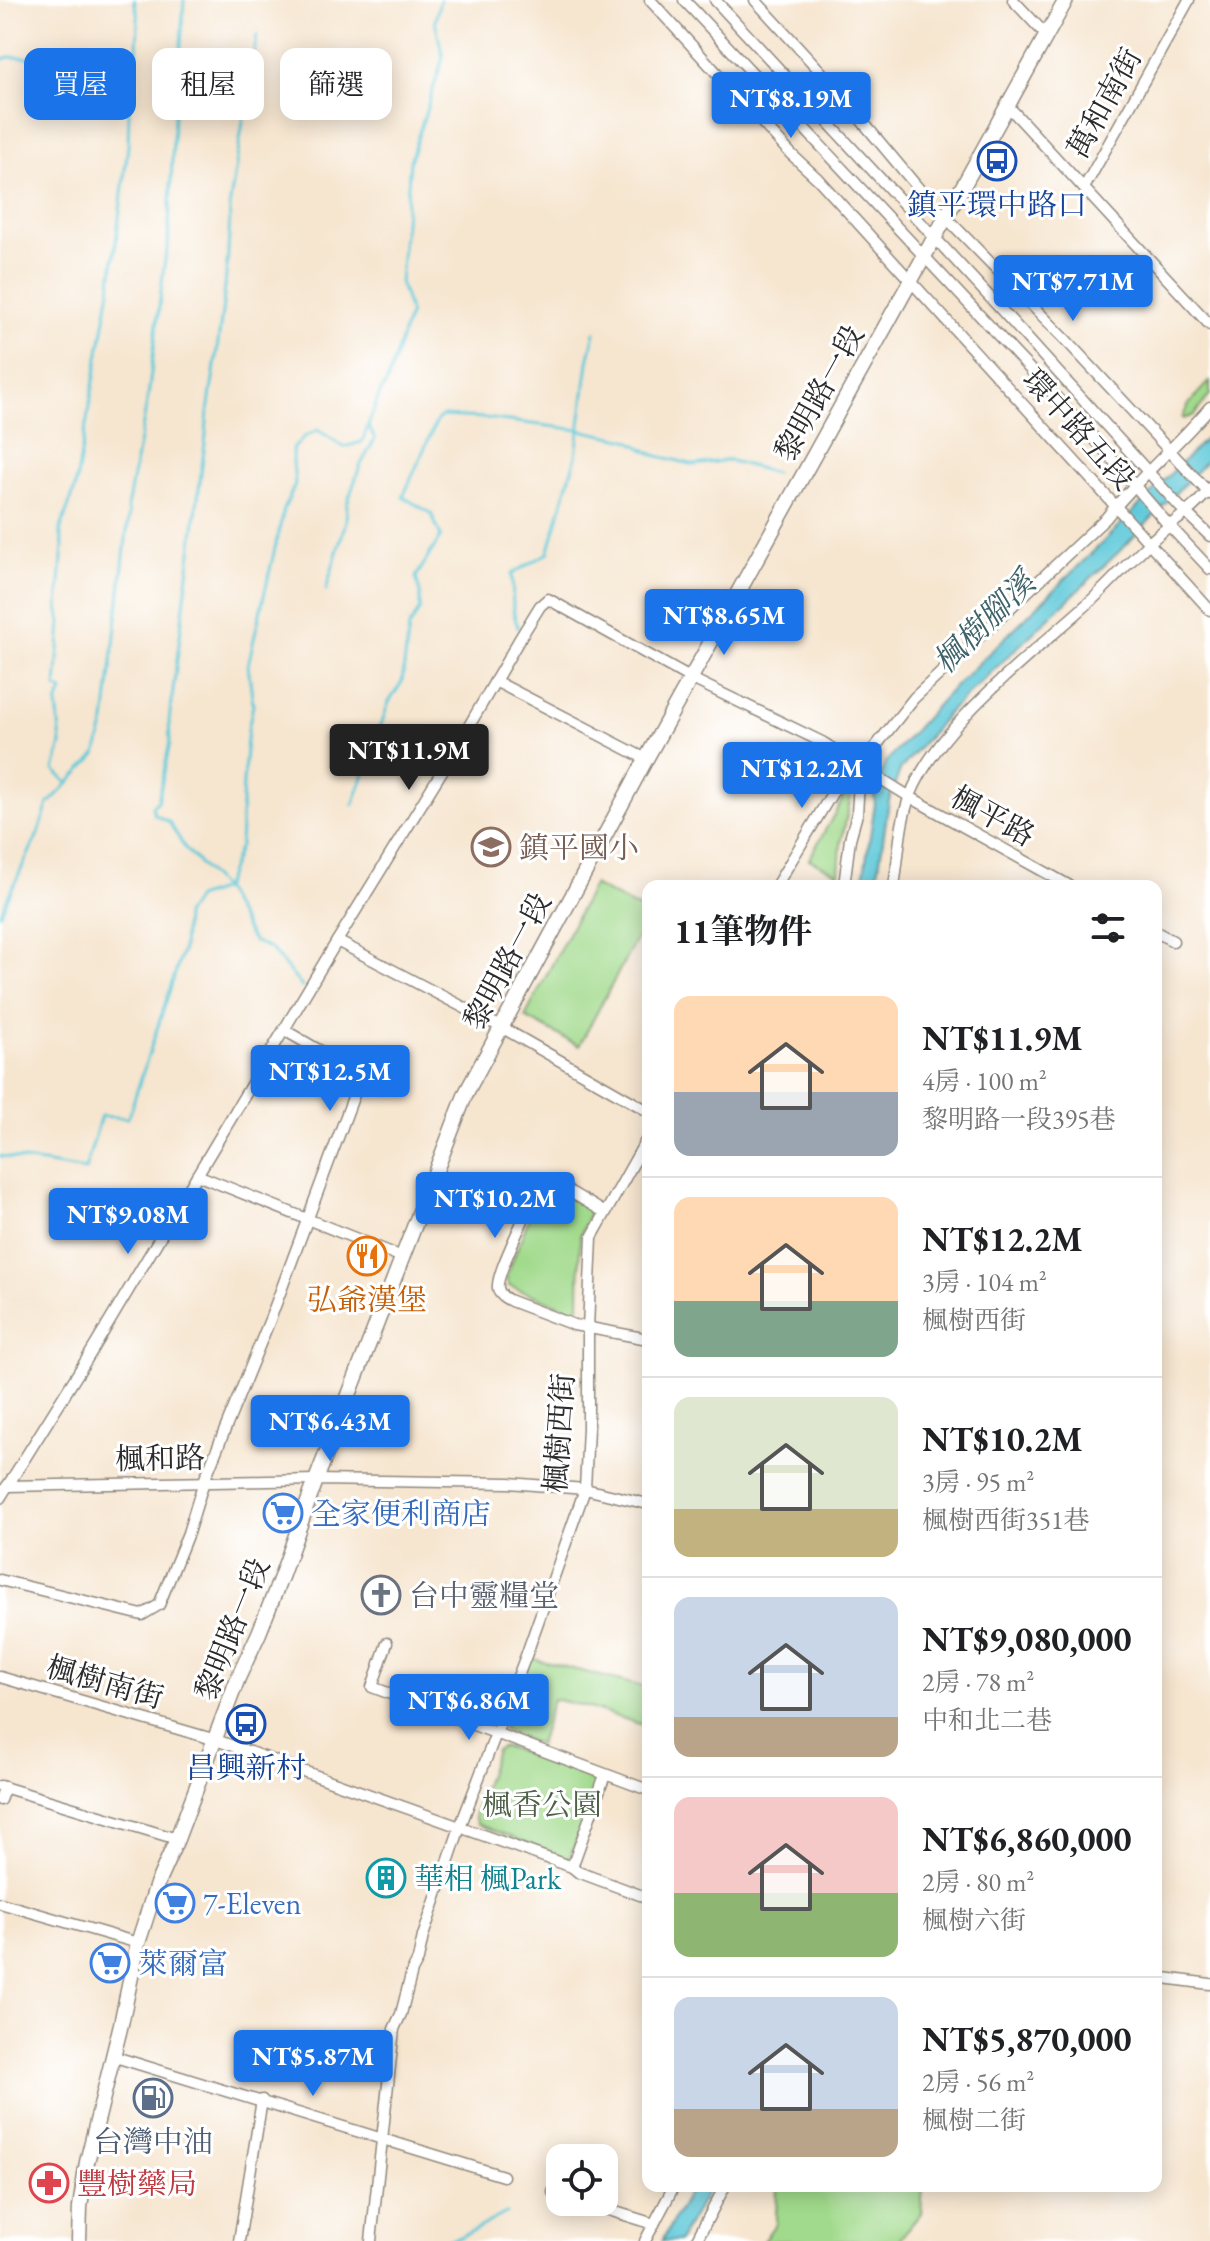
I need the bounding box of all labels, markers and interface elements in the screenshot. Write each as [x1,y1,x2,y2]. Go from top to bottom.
street label: 萬和南街 [1058,41,1150,165]
chip: 買屋 [24,48,136,120]
chip: 租屋 [152,48,264,120]
chip: 篩選 [280,48,392,120]
pin: NT$8.19M [708,72,874,140]
text: NT$8.19M [730,81,852,115]
bus stop icon: 鎮平環中路口 [976,140,1018,182]
place label: 鎮平環中路口 [907,185,1087,224]
pin: NT$7.71M [990,255,1156,323]
text: NT$7.71M [1012,264,1134,298]
street label: 黎明路一段 [766,318,872,468]
street label: 環中路五段 [1014,360,1144,498]
water label: 楓樹腳溪 [924,560,1046,682]
pin: NT$8.65M [641,589,807,657]
text: NT$8.65M [663,598,785,632]
pin: NT$11.9M [326,724,492,792]
text: NT$11.9M [348,733,470,767]
pin: NT$12.2M [719,742,885,810]
text: NT$12.2M [741,751,863,785]
street label: 楓平路 [944,777,1042,855]
school or university icon: 鎮平國小 [470,826,512,868]
place label: 鎮平國小 [519,828,639,867]
street label: 黎明路一段 [455,886,559,1036]
icon: filters [1086,906,1130,950]
text: 11筆物件 [674,909,812,953]
text: NT$11.9M [922,1016,1082,1060]
icon: home [738,1028,834,1124]
pin: NT$12.5M [247,1045,413,1113]
text: NT$12.5M [269,1054,391,1088]
text: 4房 · 100 m² [922,1064,1047,1098]
text: 黎明路一段395巷 [922,1102,1115,1136]
pin: NT$10.2M [412,1172,578,1240]
text: NT$10.2M [434,1181,556,1215]
pin: NT$9.08M [45,1188,211,1256]
text: NT$9.08M [67,1197,189,1231]
text: NT$12.2M [922,1217,1082,1261]
icon: home [738,1229,834,1325]
restaurant icon: 弘爺漢堡 [346,1235,388,1277]
text: 3房 · 104 m² [922,1265,1047,1299]
place label: 弘爺漢堡 [307,1280,427,1319]
text: 楓樹西街 [922,1303,1026,1337]
street label: 楓樹西街 [535,1372,583,1494]
pin: NT$6.43M [247,1395,413,1463]
text: NT$6.43M [269,1404,391,1438]
text: NT$10.2M [922,1417,1082,1461]
icon: home [738,1429,834,1525]
street label: 楓和路 [115,1438,205,1478]
text: 3房 · 95 m² [922,1465,1034,1499]
supermarket icon: 全家便利商店 [262,1492,304,1534]
place label: 全家便利商店 [311,1494,491,1533]
text: 楓樹西街351巷 [922,1503,1089,1537]
street label: 黎明路一段 [186,1552,278,1706]
church icon: 台中靈糧堂 [360,1574,402,1616]
place label: 台中靈糧堂 [409,1576,559,1615]
text: NT$9,080,000 [922,1617,1132,1661]
icon: home [738,1629,834,1725]
street label: 楓樹南街 [42,1647,168,1717]
text: 2房 · 78 m² [922,1665,1034,1699]
pin: NT$6.86M [386,1674,552,1742]
text: NT$6.86M [408,1683,530,1717]
bus stop icon: 昌興新村 [225,1703,267,1745]
text: 中和北二巷 [922,1703,1052,1737]
place label: 昌興新村 [186,1748,306,1787]
park label: 楓香公園 [482,1785,602,1824]
text: NT$6,860,000 [922,1817,1132,1861]
icon: home [738,1829,834,1925]
building icon: 華相 楓Park [365,1857,407,1899]
place label: 華相 楓Park [414,1859,562,1898]
text: 2房 · 80 m² [922,1865,1034,1899]
supermarket icon: 7-Eleven [154,1882,196,1924]
place label: 7-Eleven [203,1884,302,1923]
text: 楓樹六街 [922,1903,1026,1937]
supermarket icon: 萊爾富 [89,1942,131,1984]
place label: 萊爾富 [138,1944,228,1983]
text: NT$5,870,000 [922,2017,1132,2061]
icon: home [738,2029,834,2125]
pin: NT$5.87M [230,2030,396,2098]
text: NT$5.87M [252,2039,374,2073]
text: 2房 · 56 m² [922,2065,1034,2099]
fuel station icon: 台灣中油 [132,2077,174,2119]
text: 楓樹二街 [922,2103,1026,2137]
place label: 台灣中油 [93,2122,213,2161]
map controls [546,2144,618,2216]
button: locate [546,2144,618,2216]
pharmacy icon: 豐樹藥局 [28,2162,70,2204]
place label: 豐樹藥局 [77,2164,197,2203]

